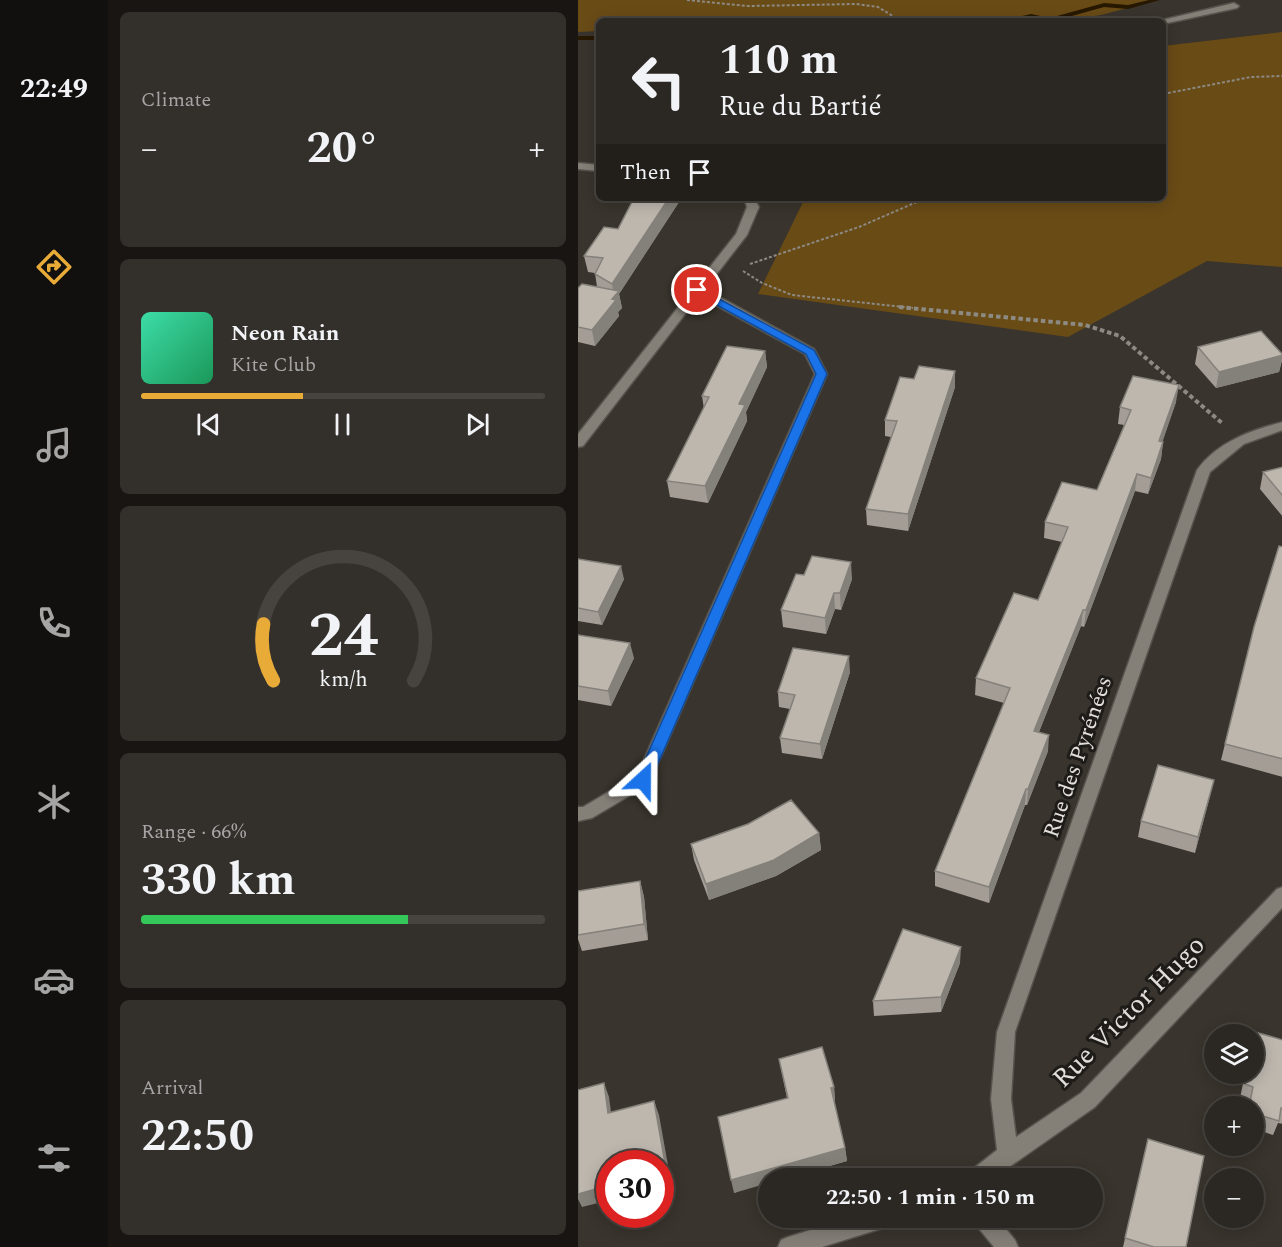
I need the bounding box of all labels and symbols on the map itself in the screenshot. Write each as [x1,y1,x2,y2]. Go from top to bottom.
pin [671,264,722,315]
street label: Rue des Pyrénées [1035,672,1121,842]
position arrow [611,748,675,812]
street label: Rue Victor Hugo [1043,926,1215,1098]
speed limit sign: 30 [596,1150,674,1228]

